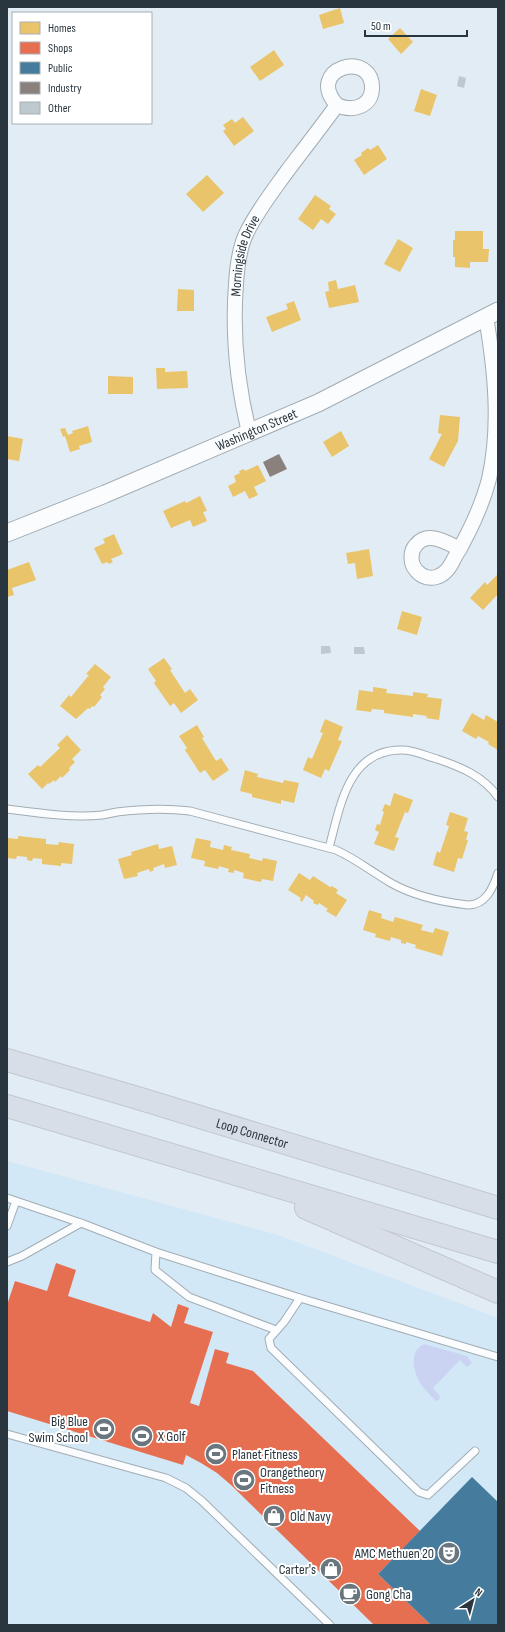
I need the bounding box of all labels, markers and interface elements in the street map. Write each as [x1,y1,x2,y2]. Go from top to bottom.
legend [12,12,152,124]
scale bar [365,12,467,38]
text: 50 m [371,19,391,34]
text: Homes [48,21,76,36]
text: Shops [48,41,73,56]
text: Public [48,61,73,76]
text: Industry [48,81,82,96]
text: Other [48,101,72,116]
street label: Morningside Drive [227,212,263,297]
street label: Washington Street [213,404,300,454]
street label: Loop Connector [214,1114,290,1152]
place label: Big Blue Swim School [29,1413,88,1446]
sports icon: Big Blue Swim School [91,1416,117,1442]
sports icon: X Golf [129,1423,155,1449]
place label: X Golf [157,1428,187,1445]
sports icon: Planet Fitness [203,1441,229,1467]
place label: Planet Fitness [232,1446,298,1463]
place label: Orangetheory Fitness [260,1464,325,1497]
sports icon: Orangetheory Fitness [231,1467,257,1493]
shop icon: Old Navy [261,1503,287,1529]
place label: Old Navy [290,1508,331,1525]
theatre icon: AMC Methuen 20 [436,1540,462,1566]
place label: AMC Methuen 20 [354,1545,434,1562]
shop icon: Carter's [318,1556,344,1582]
place label: Carter's [279,1561,316,1578]
north arrow [453,1580,493,1620]
cafe icon: Gong Cha [337,1581,363,1607]
text: N [472,1585,485,1599]
place label: Gong Cha [366,1586,411,1603]

